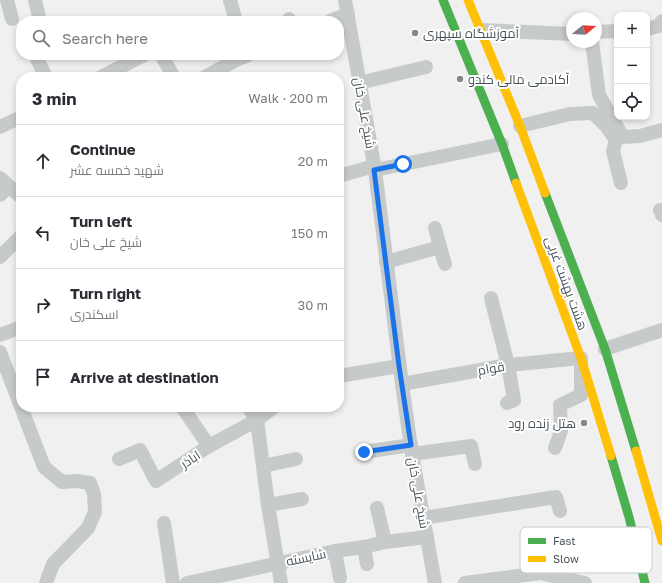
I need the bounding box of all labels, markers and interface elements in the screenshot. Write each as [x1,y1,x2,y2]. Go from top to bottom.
north arrow [566,12,602,48]
map controls [614,12,650,120]
button: + [614,12,650,48]
search box [16,16,344,60]
place label: آموزشگاه سپهری [423,25,520,42]
icon: search [30,27,52,49]
marker: آموزشگاه سپهری [410,28,420,38]
text: Search here [62,29,148,47]
button: − [614,48,650,84]
place label: آکادمی مالی کندو [468,71,570,87]
marker: آکادمی مالی کندو [455,74,465,84]
street label: شیخ علی خان [350,76,379,150]
button: locate [614,84,650,120]
text: 3 min [32,88,76,109]
text: Walk · 200 m [248,90,328,106]
text: Continue [70,140,136,158]
icon: ahead [32,150,54,172]
text: 20 m [298,153,328,169]
route start [394,155,412,173]
text: شهید خمسه عشر [70,162,164,178]
text: Turn left [70,212,132,230]
icon: left [32,222,54,244]
text: 150 m [291,225,328,241]
text: شیخ علی خان [70,234,142,250]
street label: هشت بهشت غربی [543,234,591,332]
text: Turn right [70,284,141,302]
icon: right [32,294,54,316]
text: 30 m [298,297,328,313]
text: اسکندری [70,306,119,322]
street label: قوام [476,358,506,380]
icon: arrive [32,366,54,388]
text: Arrive at destination [70,368,219,386]
place label: هتل زنده رود [508,415,576,431]
marker: هتل زنده رود [579,418,589,428]
route end [355,443,373,461]
street label: اباذر [176,447,203,472]
street label: شیخ علی خان [404,456,433,530]
legend [520,527,652,573]
text: Fast [553,534,576,547]
street label: شایسته [284,545,328,569]
text: Slow [553,552,579,565]

